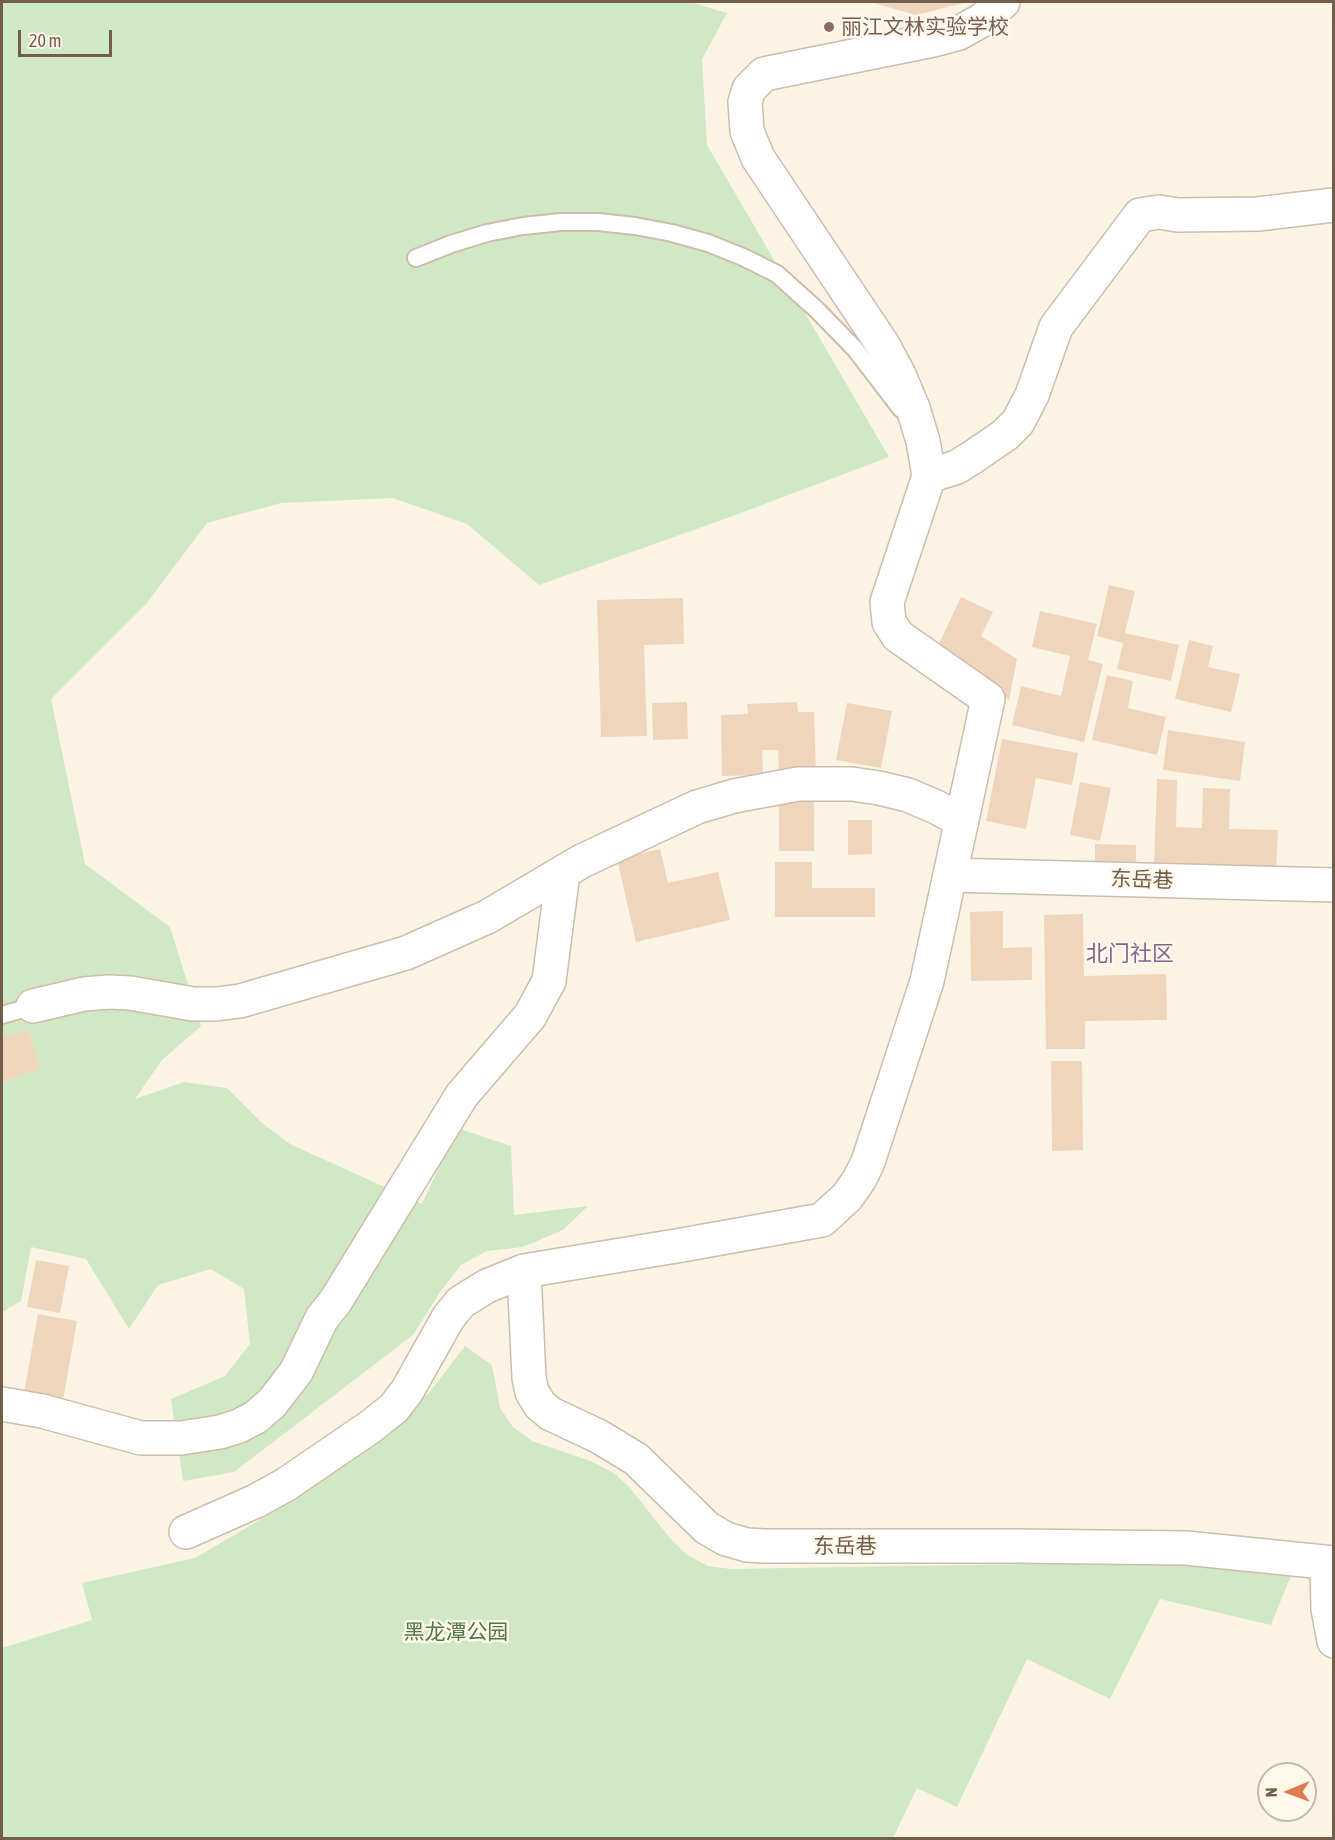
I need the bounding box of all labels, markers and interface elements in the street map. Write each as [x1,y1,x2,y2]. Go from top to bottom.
place label: 丽江文林实验学校 [841,14,1009,40]
scale bar [21,18,116,56]
marker: 丽江文林实验学校 [822,20,836,34]
text: 20 m [29,30,61,51]
street label: 东岳巷 [1110,866,1174,894]
district label: 北门社区 [1086,941,1174,967]
street label: 东岳巷 [814,1533,876,1559]
park label: 黑龙潭公园 [404,1619,508,1645]
north arrow [1257,1762,1317,1822]
text: N [1262,1787,1280,1797]

